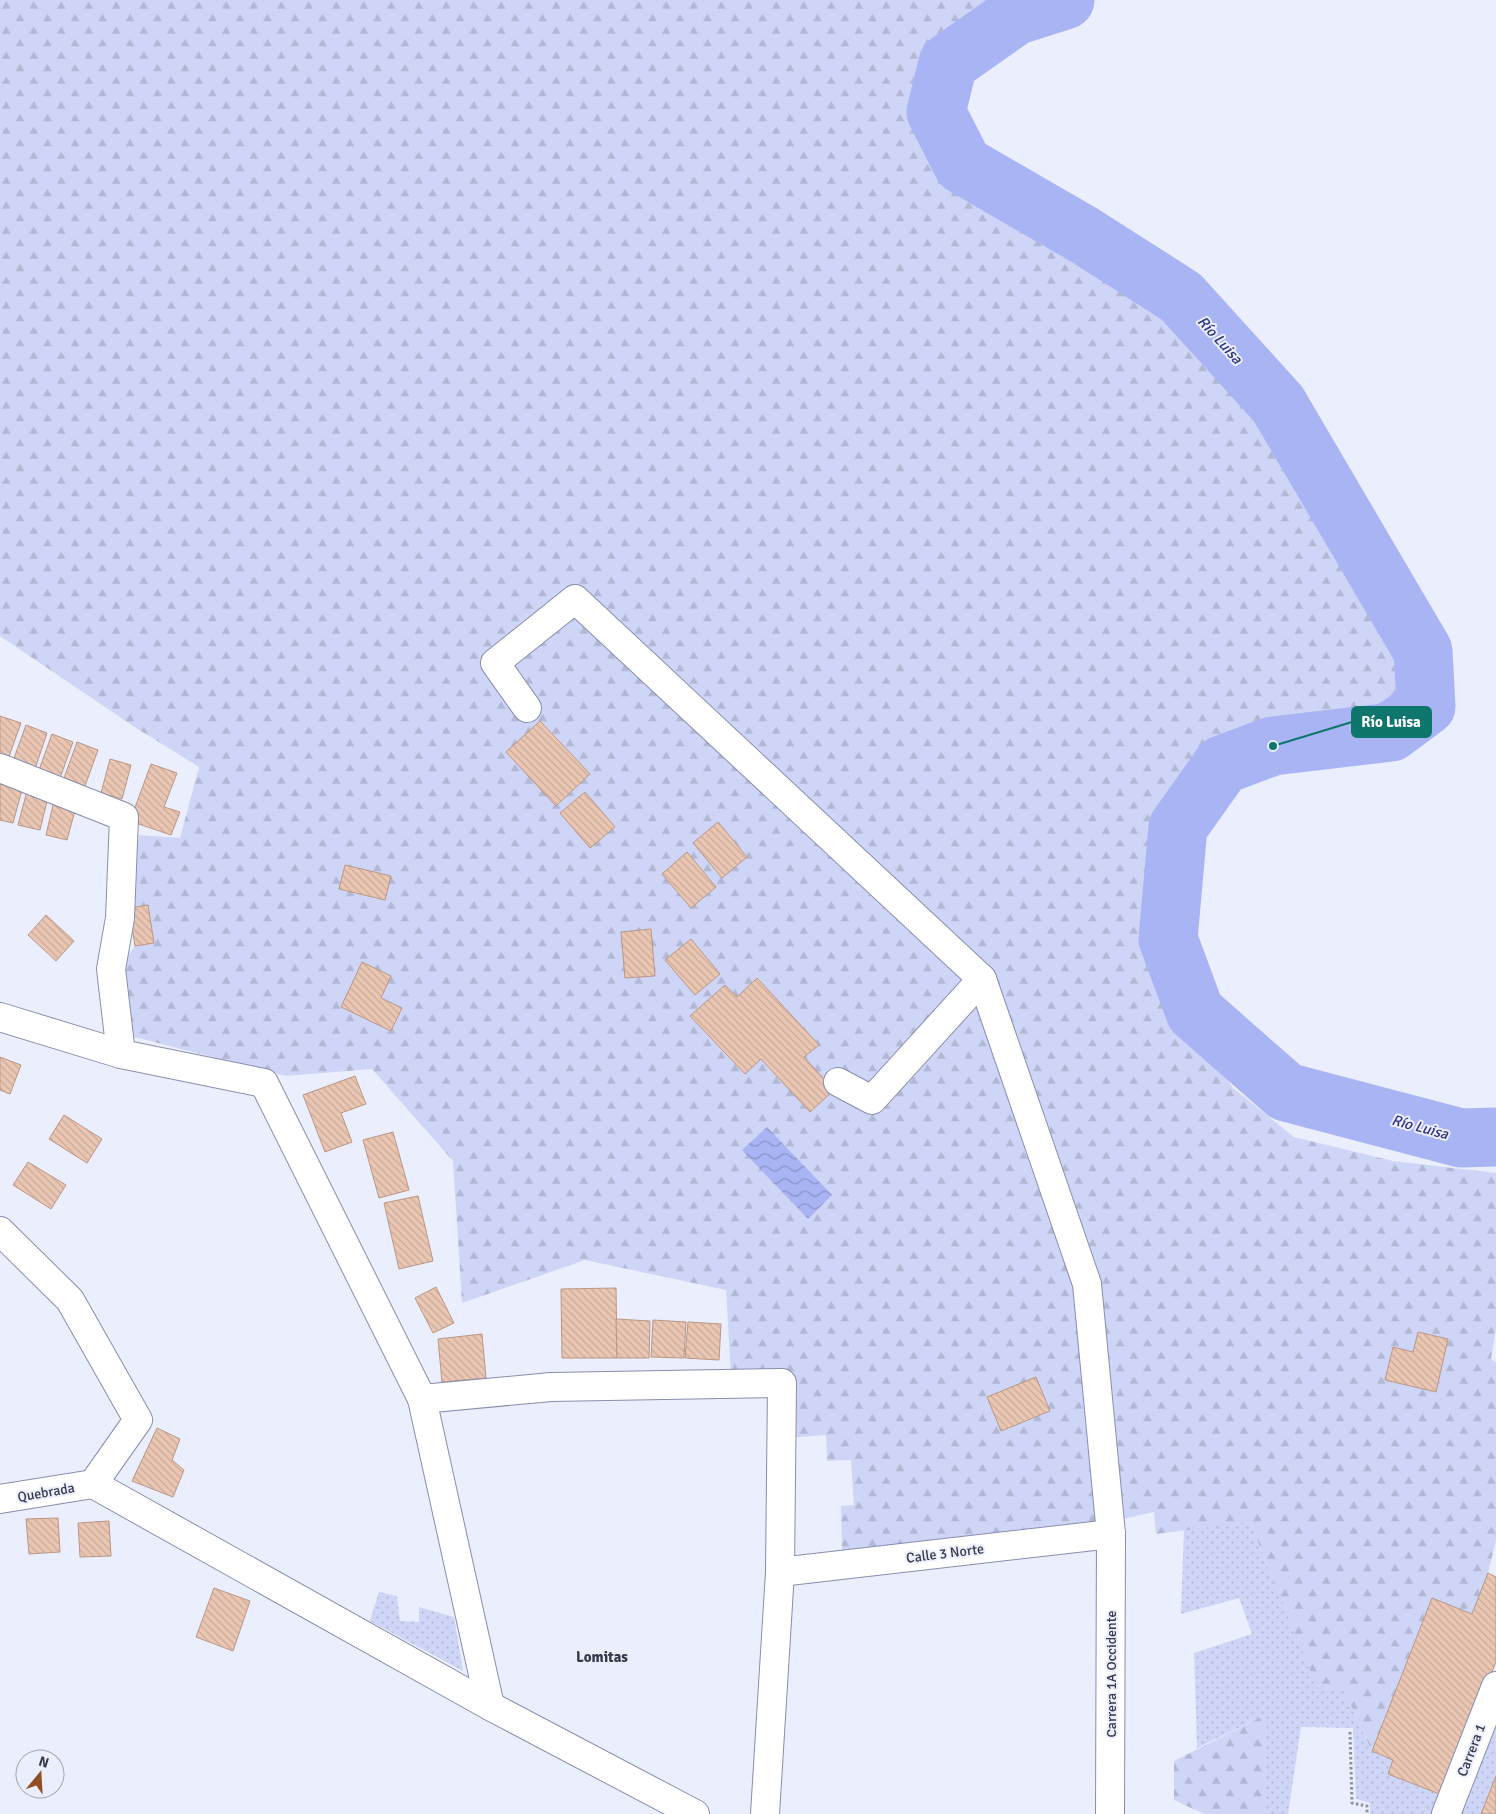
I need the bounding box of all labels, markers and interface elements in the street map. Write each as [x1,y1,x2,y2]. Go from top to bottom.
water label: Río Luisa [1194,312,1246,368]
callout: Río Luisa [1352,707,1431,737]
text: Río Luisa [1361,713,1421,731]
water label: Río Luisa [1390,1111,1451,1143]
street label: Quebrada [16,1479,76,1506]
street label: Calle 3 Norte [905,1540,985,1567]
street label: Carrera 1A Occidente [1103,1610,1120,1738]
district label: Lomitas [576,1648,628,1666]
street label: Carrera 1 [1454,1721,1489,1779]
north arrow [15,1749,65,1799]
text: N [37,1753,51,1772]

